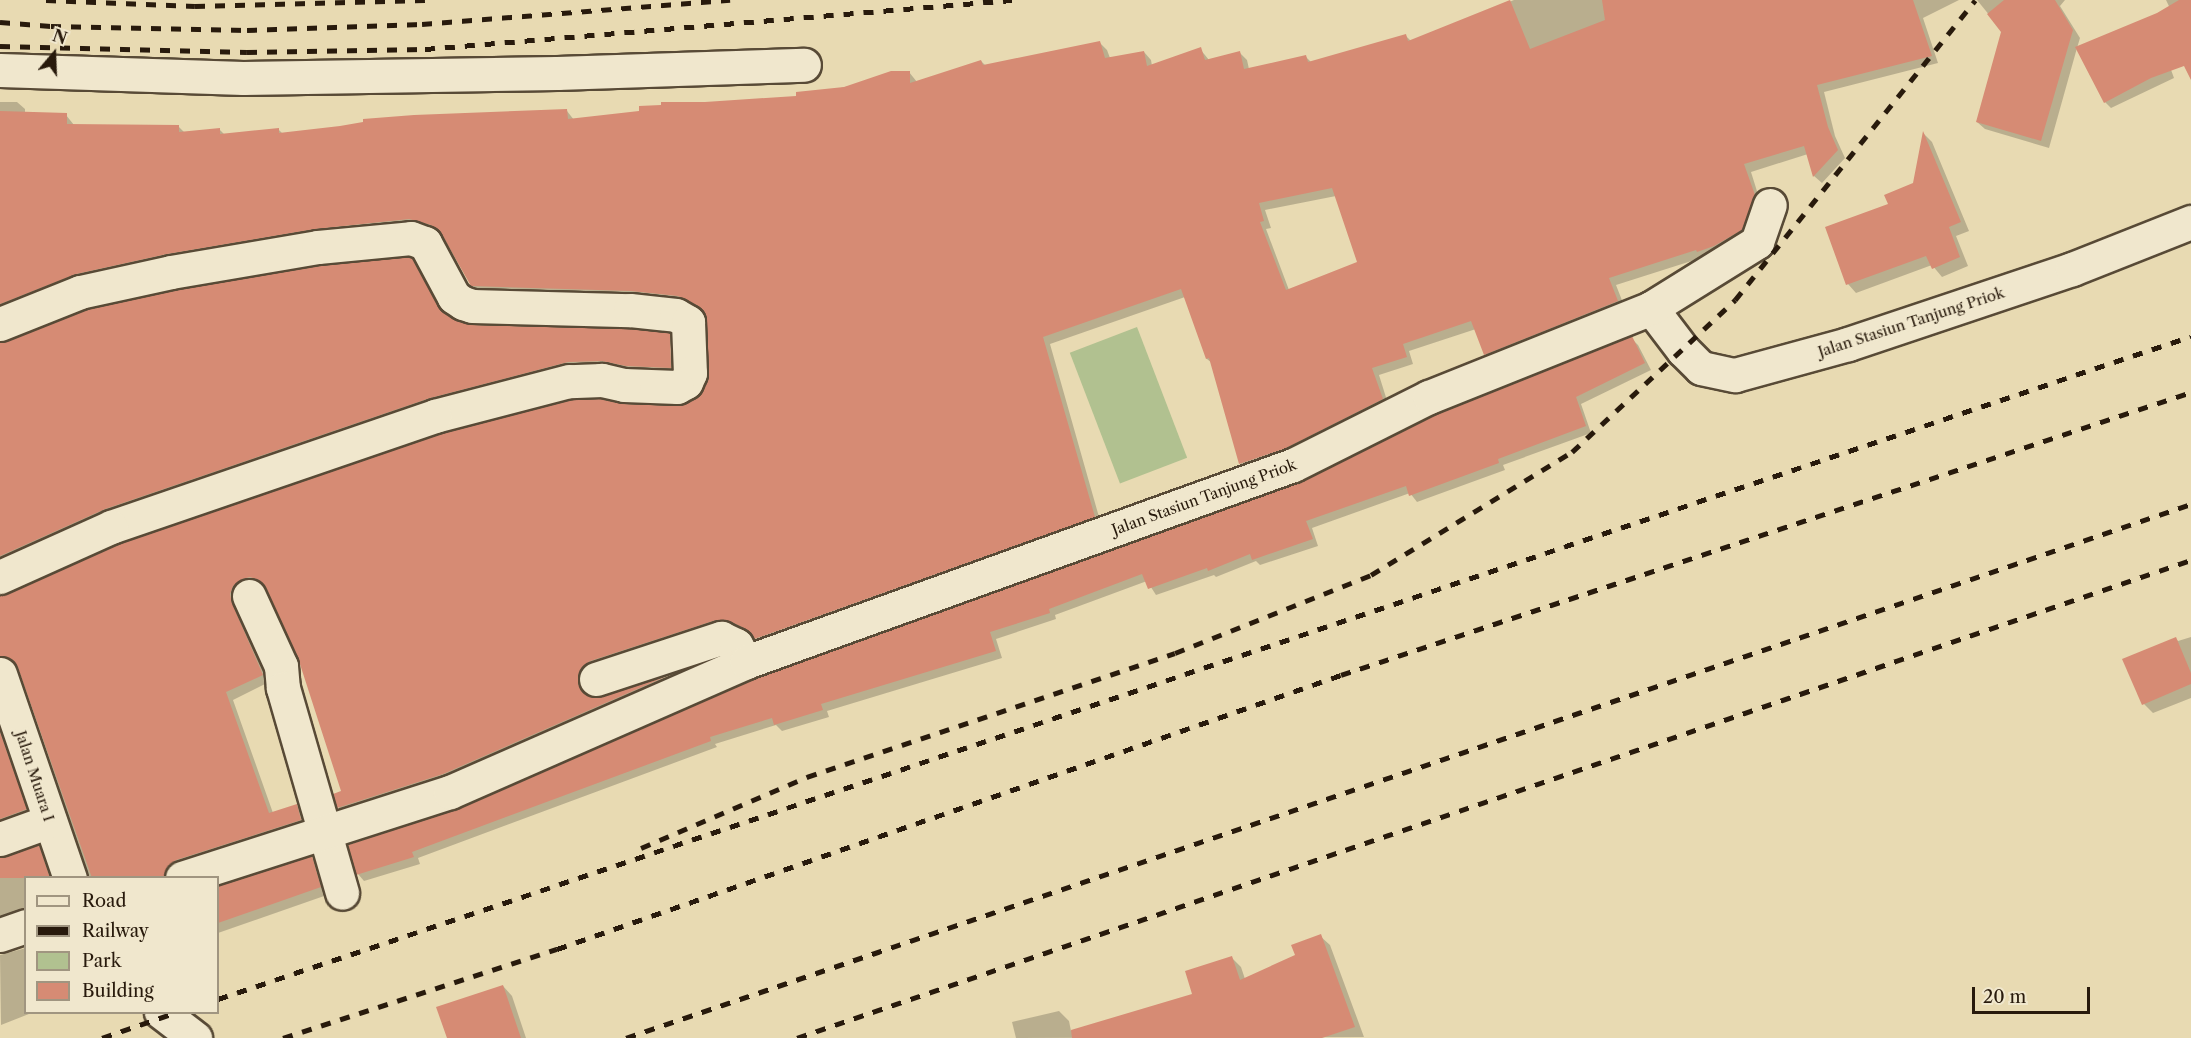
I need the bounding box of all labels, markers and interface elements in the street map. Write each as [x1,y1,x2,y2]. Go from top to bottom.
north arrow [24,24,84,84]
text: N [50,25,70,49]
street label: Jalan Stasiun Tanjung Priok [1815,283,2007,361]
street label: Jalan Stasiun Tanjung Priok [1109,455,1299,539]
street label: Jalan Muara I [12,728,58,824]
legend [24,876,219,1014]
text: Road [82,890,127,912]
text: Railway [82,920,149,942]
text: Park [82,950,121,972]
scale bar [1975,975,2094,1013]
text: Building [82,980,154,1002]
text: 20 m [1983,986,2026,1008]

